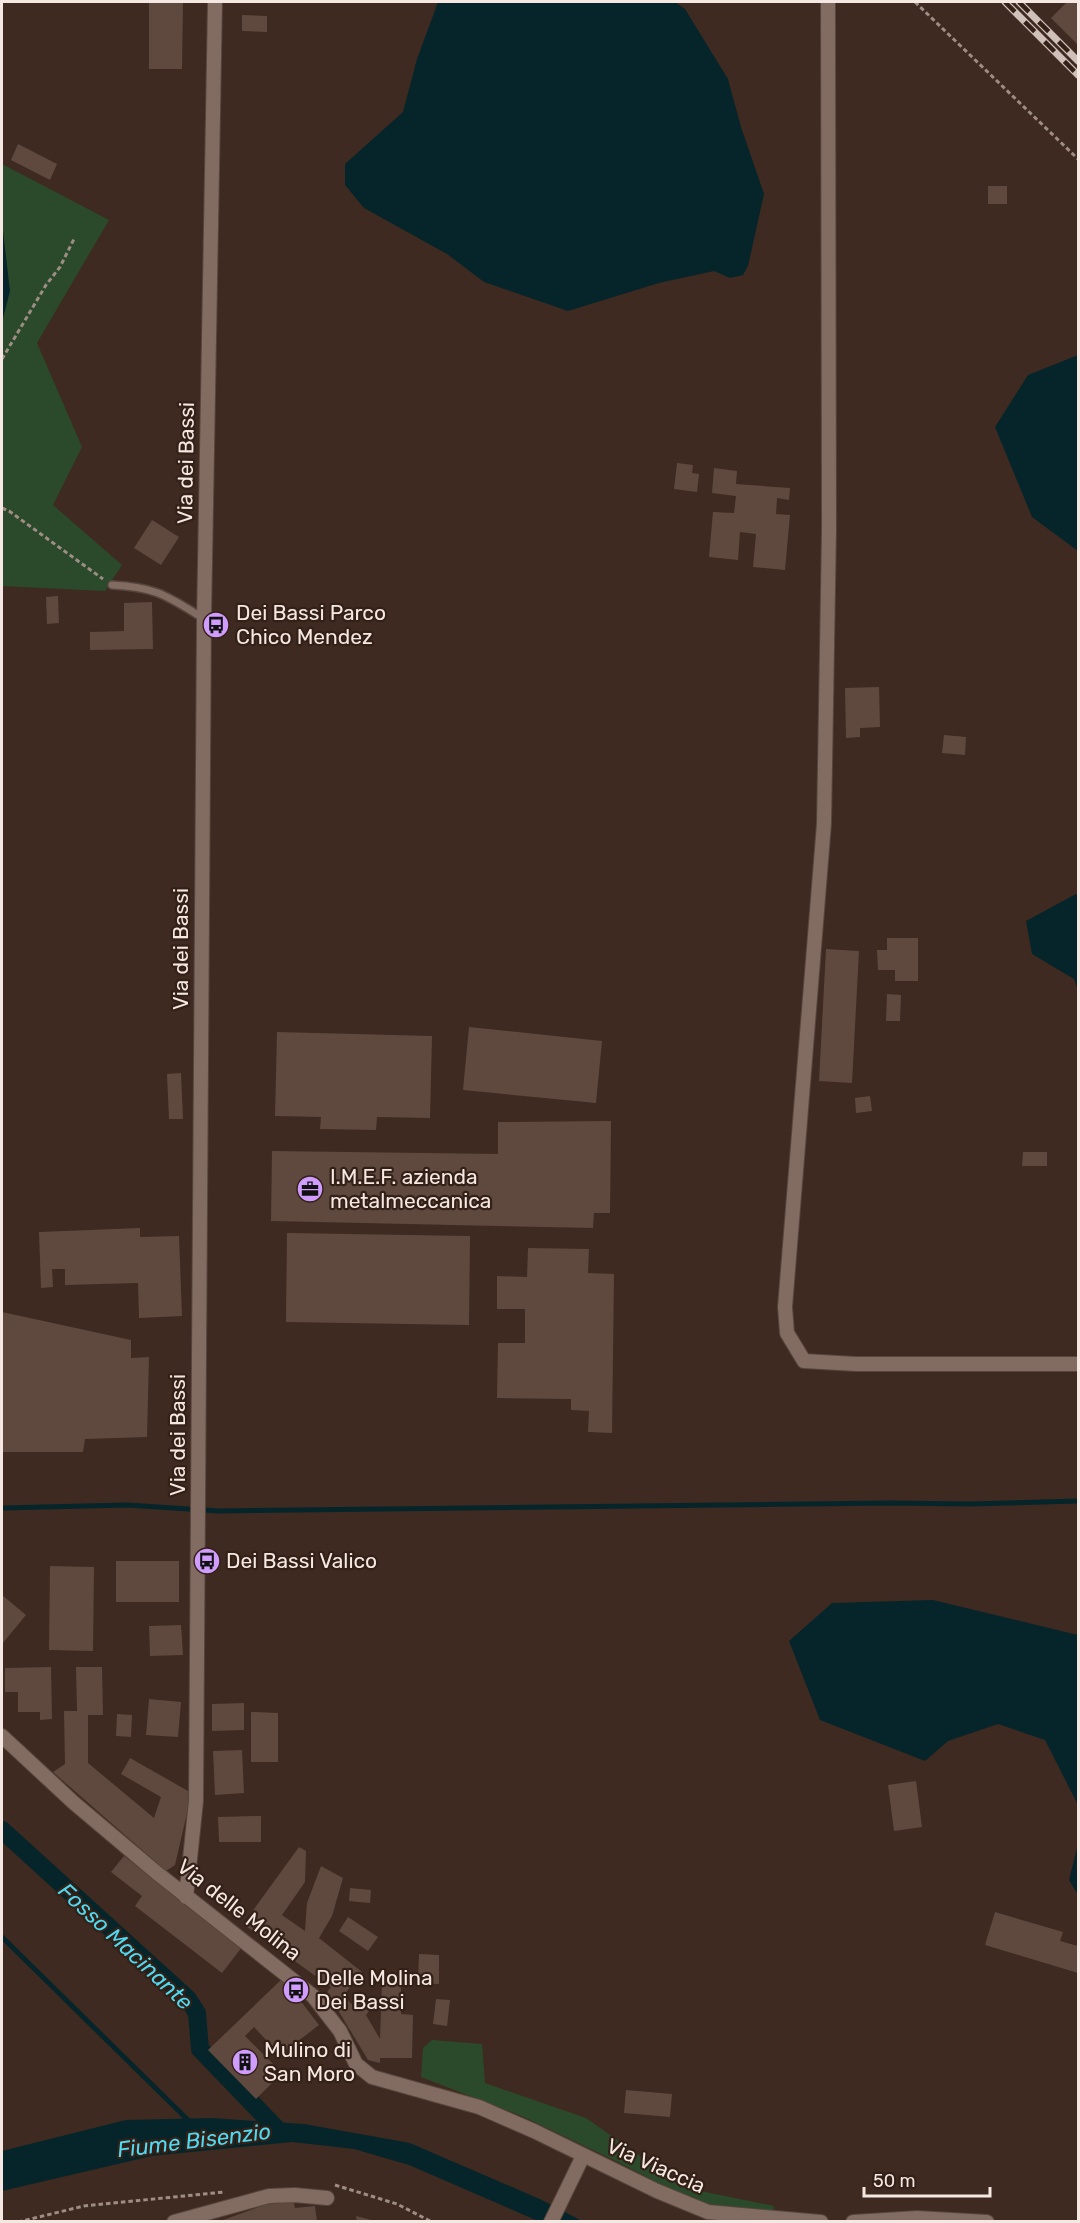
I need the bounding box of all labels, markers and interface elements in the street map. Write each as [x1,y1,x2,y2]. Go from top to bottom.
street label: Via dei Bassi [172,402,199,524]
place label: Dei Bassi Parco Chico Mendez [236,600,386,649]
bus stop icon: Dei Bassi Parco Chico Mendez [201,610,231,640]
street label: Via dei Bassi [168,888,193,1010]
place label: I.M.E.F. azienda metalmeccanica [330,1164,491,1213]
office icon: I.M.E.F. azienda metalmeccanica [295,1174,325,1204]
street label: Via dei Bassi [165,1374,190,1496]
bus stop icon: Dei Bassi Valico [192,1546,222,1576]
place label: Dei Bassi Valico [226,1548,377,1573]
street label: Via delle Molina [172,1854,306,1966]
water label: Fosso Macinante [53,1877,198,2015]
place label: Delle Molina Dei Bassi [316,1965,433,2014]
bus stop icon: Delle Molina Dei Bassi [281,1975,311,2005]
place label: Mulino di San Moro [264,2037,355,2086]
building icon: Mulino di San Moro [230,2047,260,2077]
water label: Fiume Bisenzio [116,2118,273,2163]
street label: Via Viaccia [603,2133,709,2198]
scale bar [864,2160,990,2198]
text: 50 m [873,2170,916,2192]

